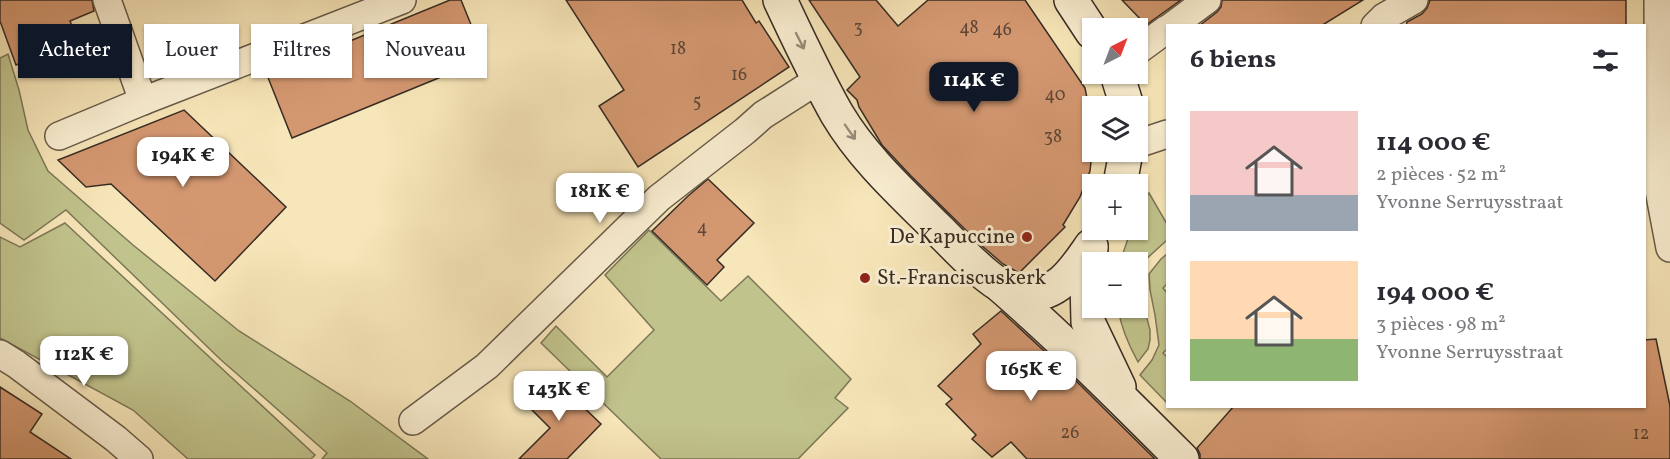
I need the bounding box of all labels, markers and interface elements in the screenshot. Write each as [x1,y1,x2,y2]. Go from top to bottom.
house number: 3 [853,16,863,41]
house number: 48 [959,16,979,41]
house number: 46 [992,18,1012,43]
north arrow [1082,18,1148,84]
map controls [1082,18,1148,318]
chip: Acheter [18,24,132,78]
chip: Louer [144,24,239,78]
chip: Filtres [251,24,352,78]
chip: Nouveau [364,24,487,78]
one-way arrow [794,32,806,50]
house number: 18 [670,37,686,62]
text: 6 biens [1190,42,1276,78]
icon: filters [1589,44,1622,77]
pin: 114K € [925,62,1023,113]
house number: 16 [731,63,747,88]
text: 114K € [943,67,1005,95]
house number: 40 [1044,83,1066,108]
house number: 5 [693,90,701,115]
button: layers [1082,96,1148,162]
one-way arrow [844,123,856,139]
house number: 38 [1044,125,1062,150]
text: 114 000 € [1376,125,1491,161]
icon: home [1238,135,1310,207]
pin: 194K € [134,137,232,188]
text: 194K € [151,142,215,170]
text: 2 pièces · 52 m² [1376,161,1506,189]
pin: 181K € [551,173,649,224]
button: + [1082,174,1148,240]
text: 181K € [570,178,630,206]
text: Yvonne Serruysstraat [1376,189,1564,217]
house number: 4 [697,216,707,241]
place label: De Kapuccine [889,223,1015,252]
marker: De Kapuccine [1020,230,1034,244]
button: − [1082,252,1148,318]
place label: St.-Franciscuskerk [877,264,1047,293]
marker: St.-Franciscuskerk [858,271,872,285]
text: 194 000 € [1376,275,1494,311]
icon: home [1238,285,1310,357]
text: 3 pièces · 98 m² [1376,311,1506,339]
pin: 112K € [35,336,133,387]
text: Yvonne Serruysstraat [1376,339,1564,367]
text: 112K € [54,341,114,369]
pin: 165K € [982,351,1080,402]
text: 165K € [1000,356,1062,384]
pin: 143K € [510,371,608,422]
text: 143K € [528,376,590,404]
house number: 26 [1061,421,1079,446]
house number: 12 [1633,422,1649,447]

